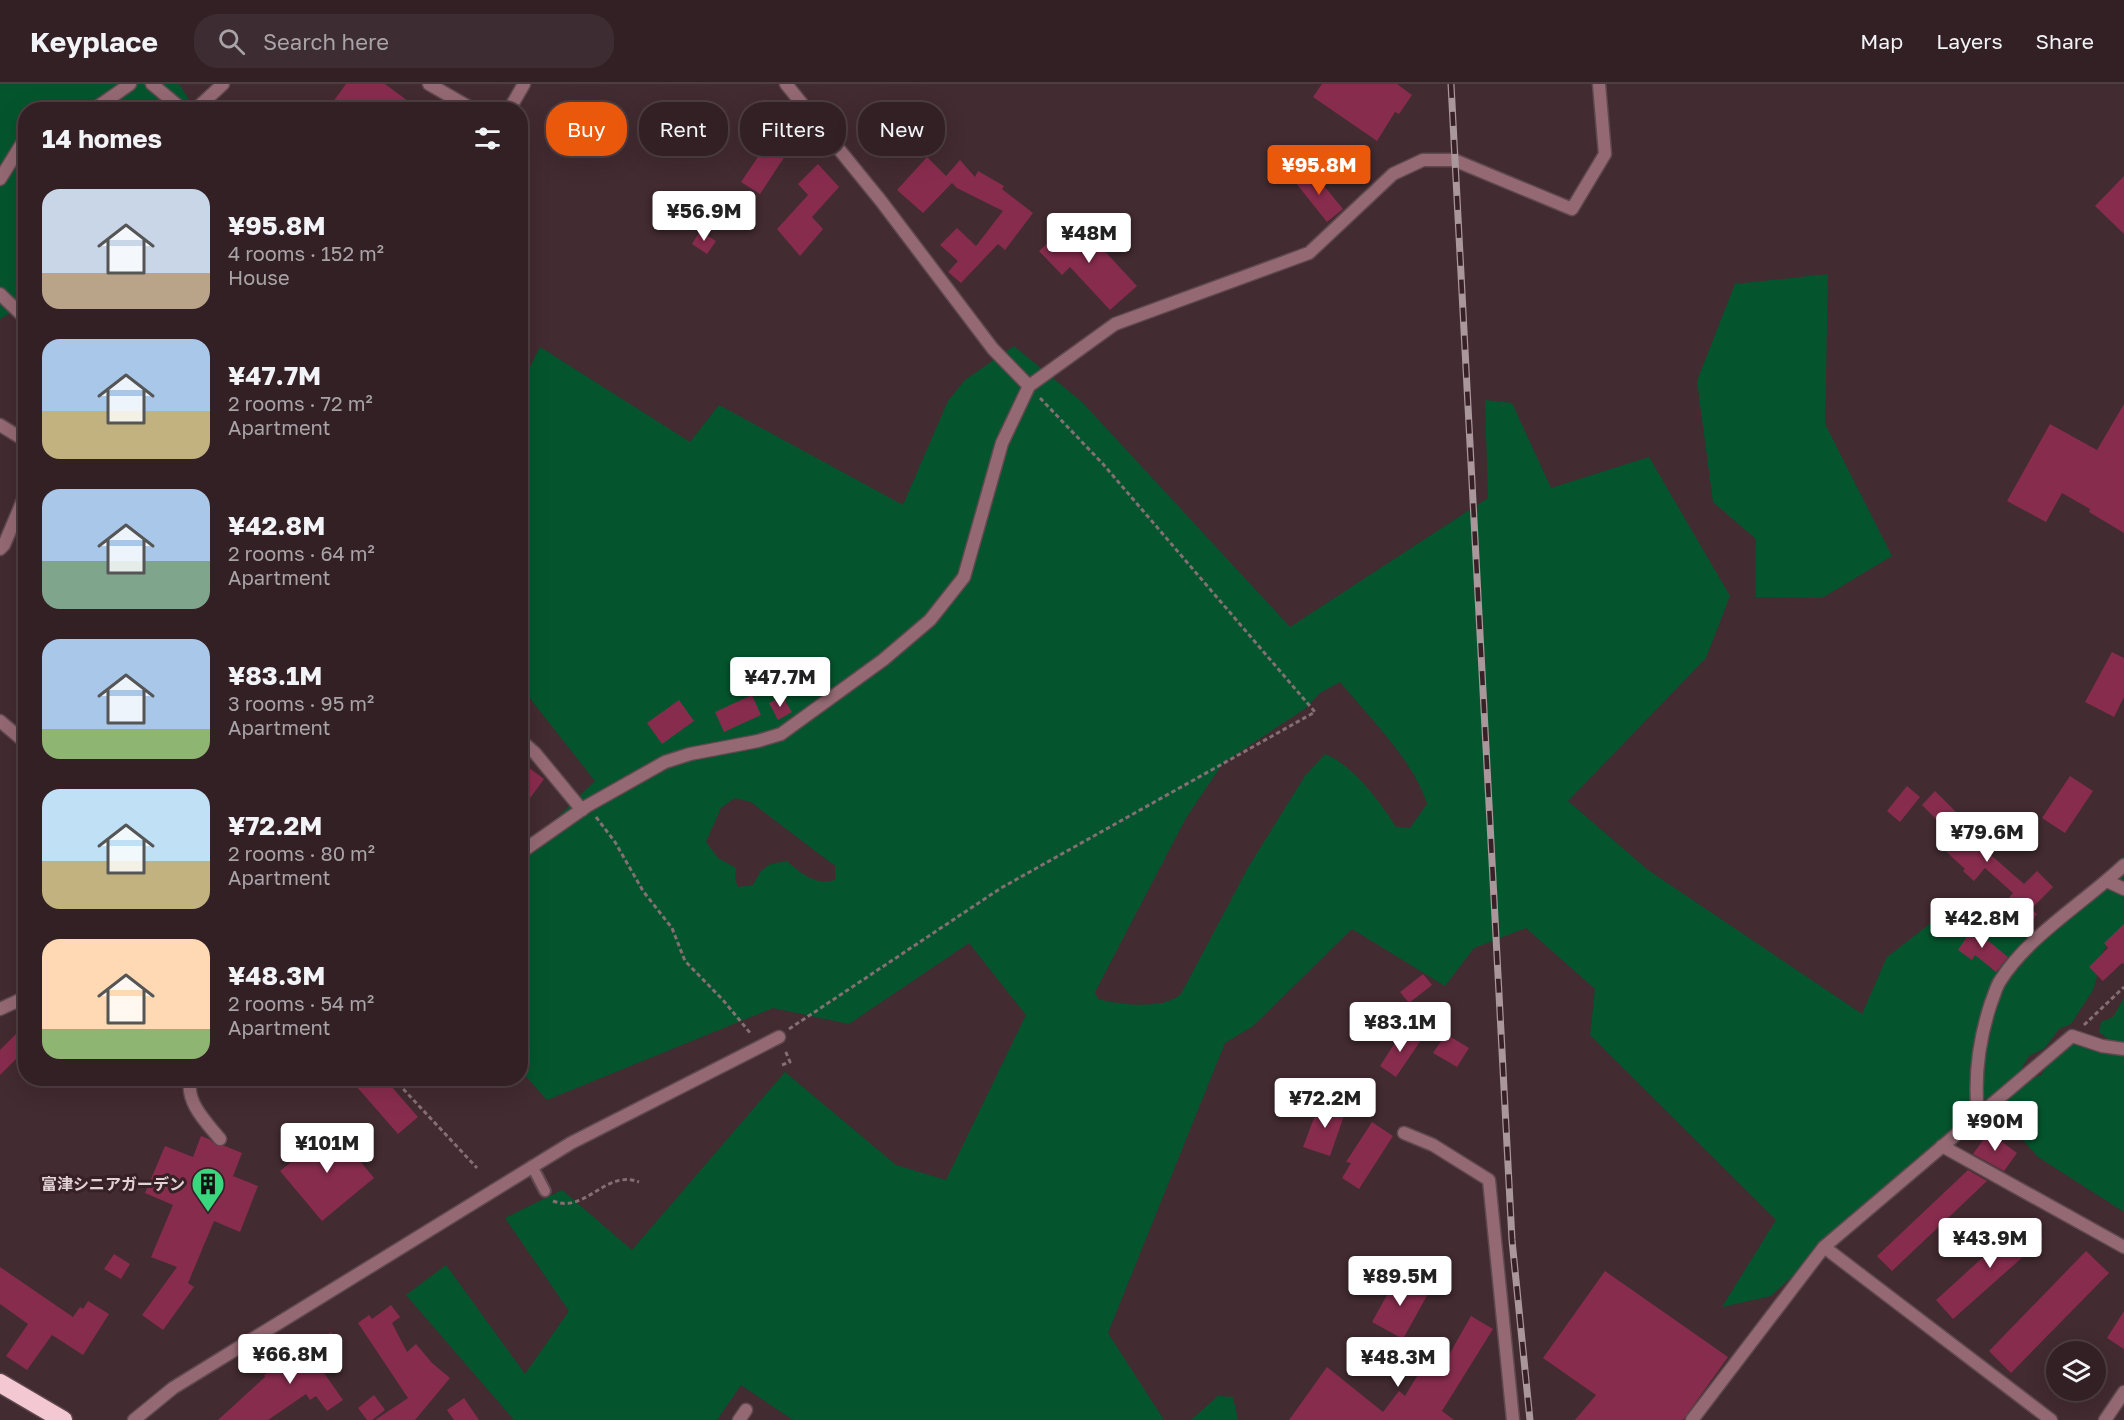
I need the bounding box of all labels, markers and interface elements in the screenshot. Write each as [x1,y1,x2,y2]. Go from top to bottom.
search box [194,14,614,68]
text: Keyplace [30,25,158,58]
icon: search [215,25,248,58]
text: Search here [263,28,389,55]
text: Map [1860,28,1903,54]
text: Layers [1936,28,2003,54]
text: Share [2036,28,2094,54]
chip: Buy [546,102,627,156]
chip: Rent [639,102,728,156]
chip: Filters [740,102,846,156]
chip: New [858,102,945,156]
icon: filters [471,122,504,155]
text: 14 homes [42,123,162,154]
pin: ¥95.8M [1270,145,1368,196]
text: ¥95.8M [1281,152,1357,176]
pin: ¥56.9M [655,191,753,242]
text: ¥56.9M [667,198,742,222]
text: ¥95.8M [228,210,326,241]
icon: home [90,213,162,285]
pin: ¥48M [1053,213,1125,264]
text: ¥48M [1061,220,1117,244]
text: 4 rooms · 152 m² [228,241,384,265]
text: House [228,265,290,289]
text: ¥47.7M [228,360,321,391]
icon: home [90,363,162,435]
text: 2 rooms · 72 m² [228,391,373,415]
text: Apartment [228,415,331,439]
text: ¥42.8M [228,510,325,541]
icon: home [90,513,162,585]
text: 2 rooms · 64 m² [228,541,375,565]
text: Apartment [228,565,331,589]
pin: ¥47.7M [731,657,829,708]
text: ¥83.1M [228,660,323,691]
icon: home [90,663,162,735]
text: ¥47.7M [744,664,816,688]
text: 3 rooms · 95 m² [228,691,374,715]
text: Apartment [228,715,331,739]
text: ¥72.2M [228,810,323,841]
pin: ¥79.6M [1938,812,2036,863]
icon: home [90,813,162,885]
text: ¥79.6M [1950,819,2024,843]
text: 2 rooms · 80 m² [228,841,375,865]
text: Apartment [228,865,331,889]
pin: ¥42.8M [1933,898,2031,949]
text: ¥42.8M [1945,905,2019,929]
text: ¥48.3M [228,960,325,991]
icon: home [90,963,162,1035]
text: 2 rooms · 54 m² [228,991,374,1015]
pin: ¥83.1M [1351,1002,1449,1053]
text: ¥83.1M [1364,1009,1436,1033]
text: Apartment [228,1015,331,1039]
pin: ¥72.2M [1276,1078,1374,1129]
text: ¥72.2M [1289,1085,1361,1109]
pin: ¥90M [1959,1101,2031,1152]
text: ¥90M [1967,1108,2023,1132]
pin: ¥101M [285,1123,369,1174]
text: ¥101M [295,1130,359,1154]
building icon: 富津シニアガーデン [190,1166,226,1213]
place label: 富津シニアガーデン [41,1174,185,1194]
pin: ¥43.9M [1941,1218,2039,1269]
text: ¥43.9M [1953,1225,2027,1249]
pin: ¥89.5M [1351,1256,1449,1307]
text: ¥89.5M [1362,1263,1438,1287]
pin: ¥66.8M [241,1334,339,1385]
pin: ¥48.3M [1349,1337,1447,1388]
text: ¥66.8M [252,1341,328,1365]
map controls [2046,1341,2106,1401]
button: layers [2046,1341,2106,1401]
text: ¥48.3M [1361,1344,1435,1368]

